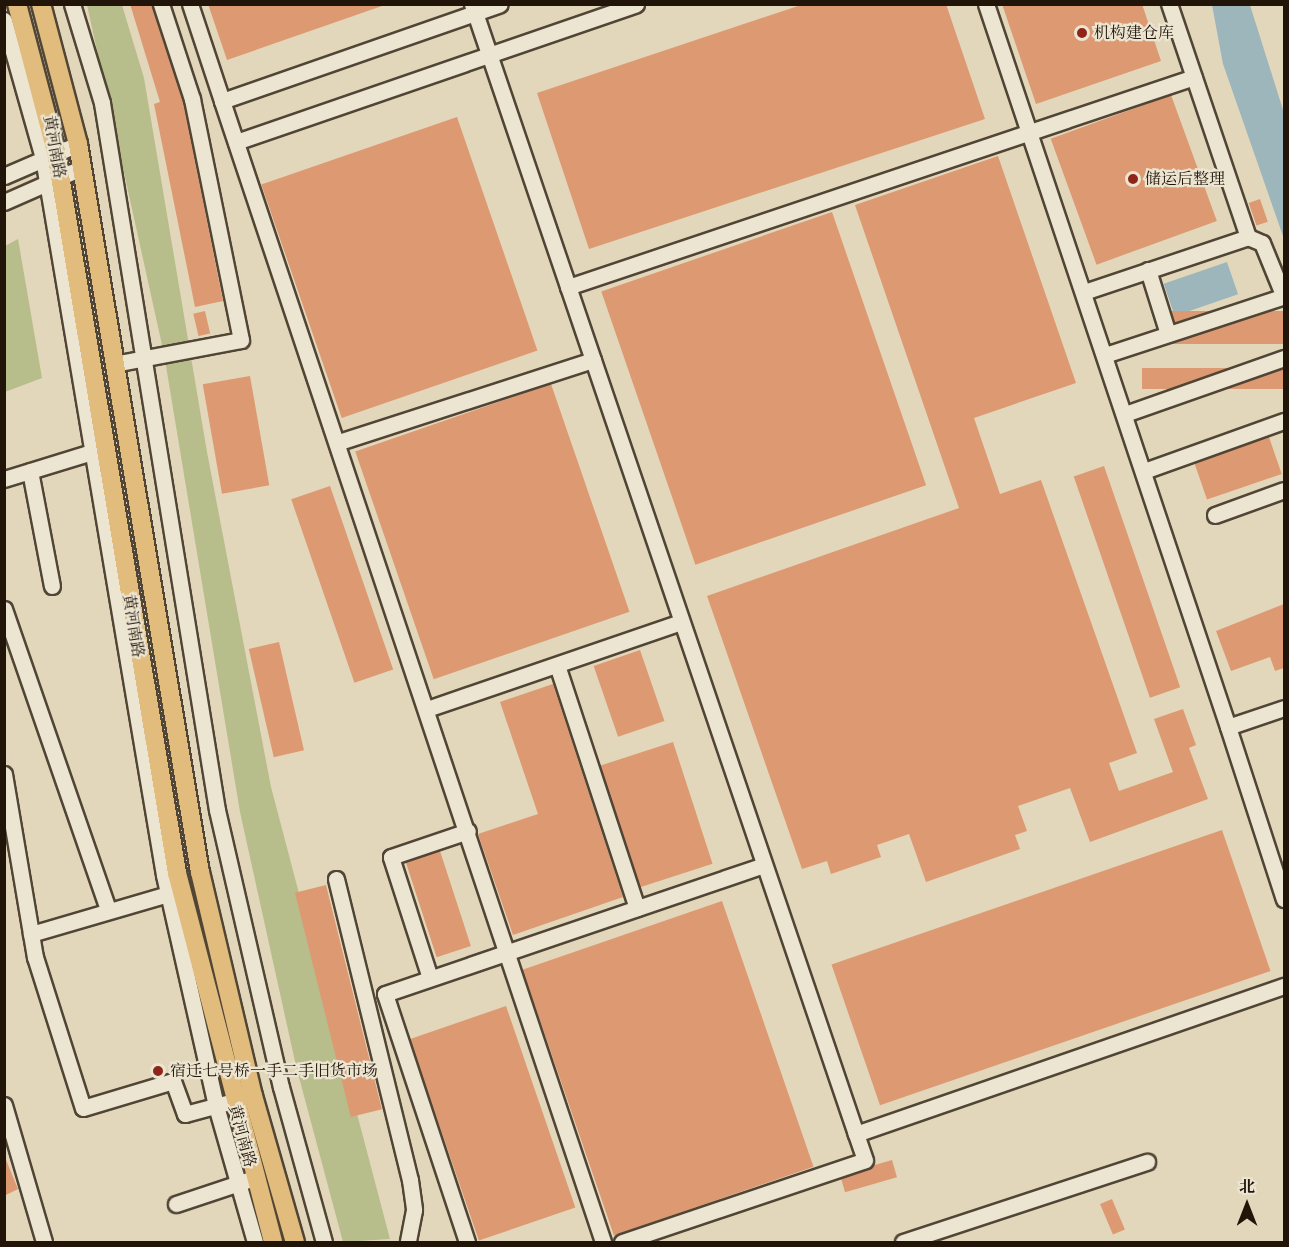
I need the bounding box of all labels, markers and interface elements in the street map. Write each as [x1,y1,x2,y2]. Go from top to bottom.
place label: 机构建仓库 [1094,23,1174,43]
marker: 机构建仓库 [1075,26,1089,40]
street label: 黄河南路 [39,114,69,180]
place label: 储运后整理 [1145,169,1225,189]
marker: 储运后整理 [1126,172,1140,186]
street label: 黄河南路 [119,593,147,659]
place label: 宿迁七号桥一手二手旧货市场 [170,1061,378,1081]
marker: 宿迁七号桥一手二手旧货市场 [151,1064,165,1078]
street label: 黄河南路 [224,1103,260,1169]
north arrow [1217,1175,1277,1235]
text: 北 [1239,1176,1255,1198]

